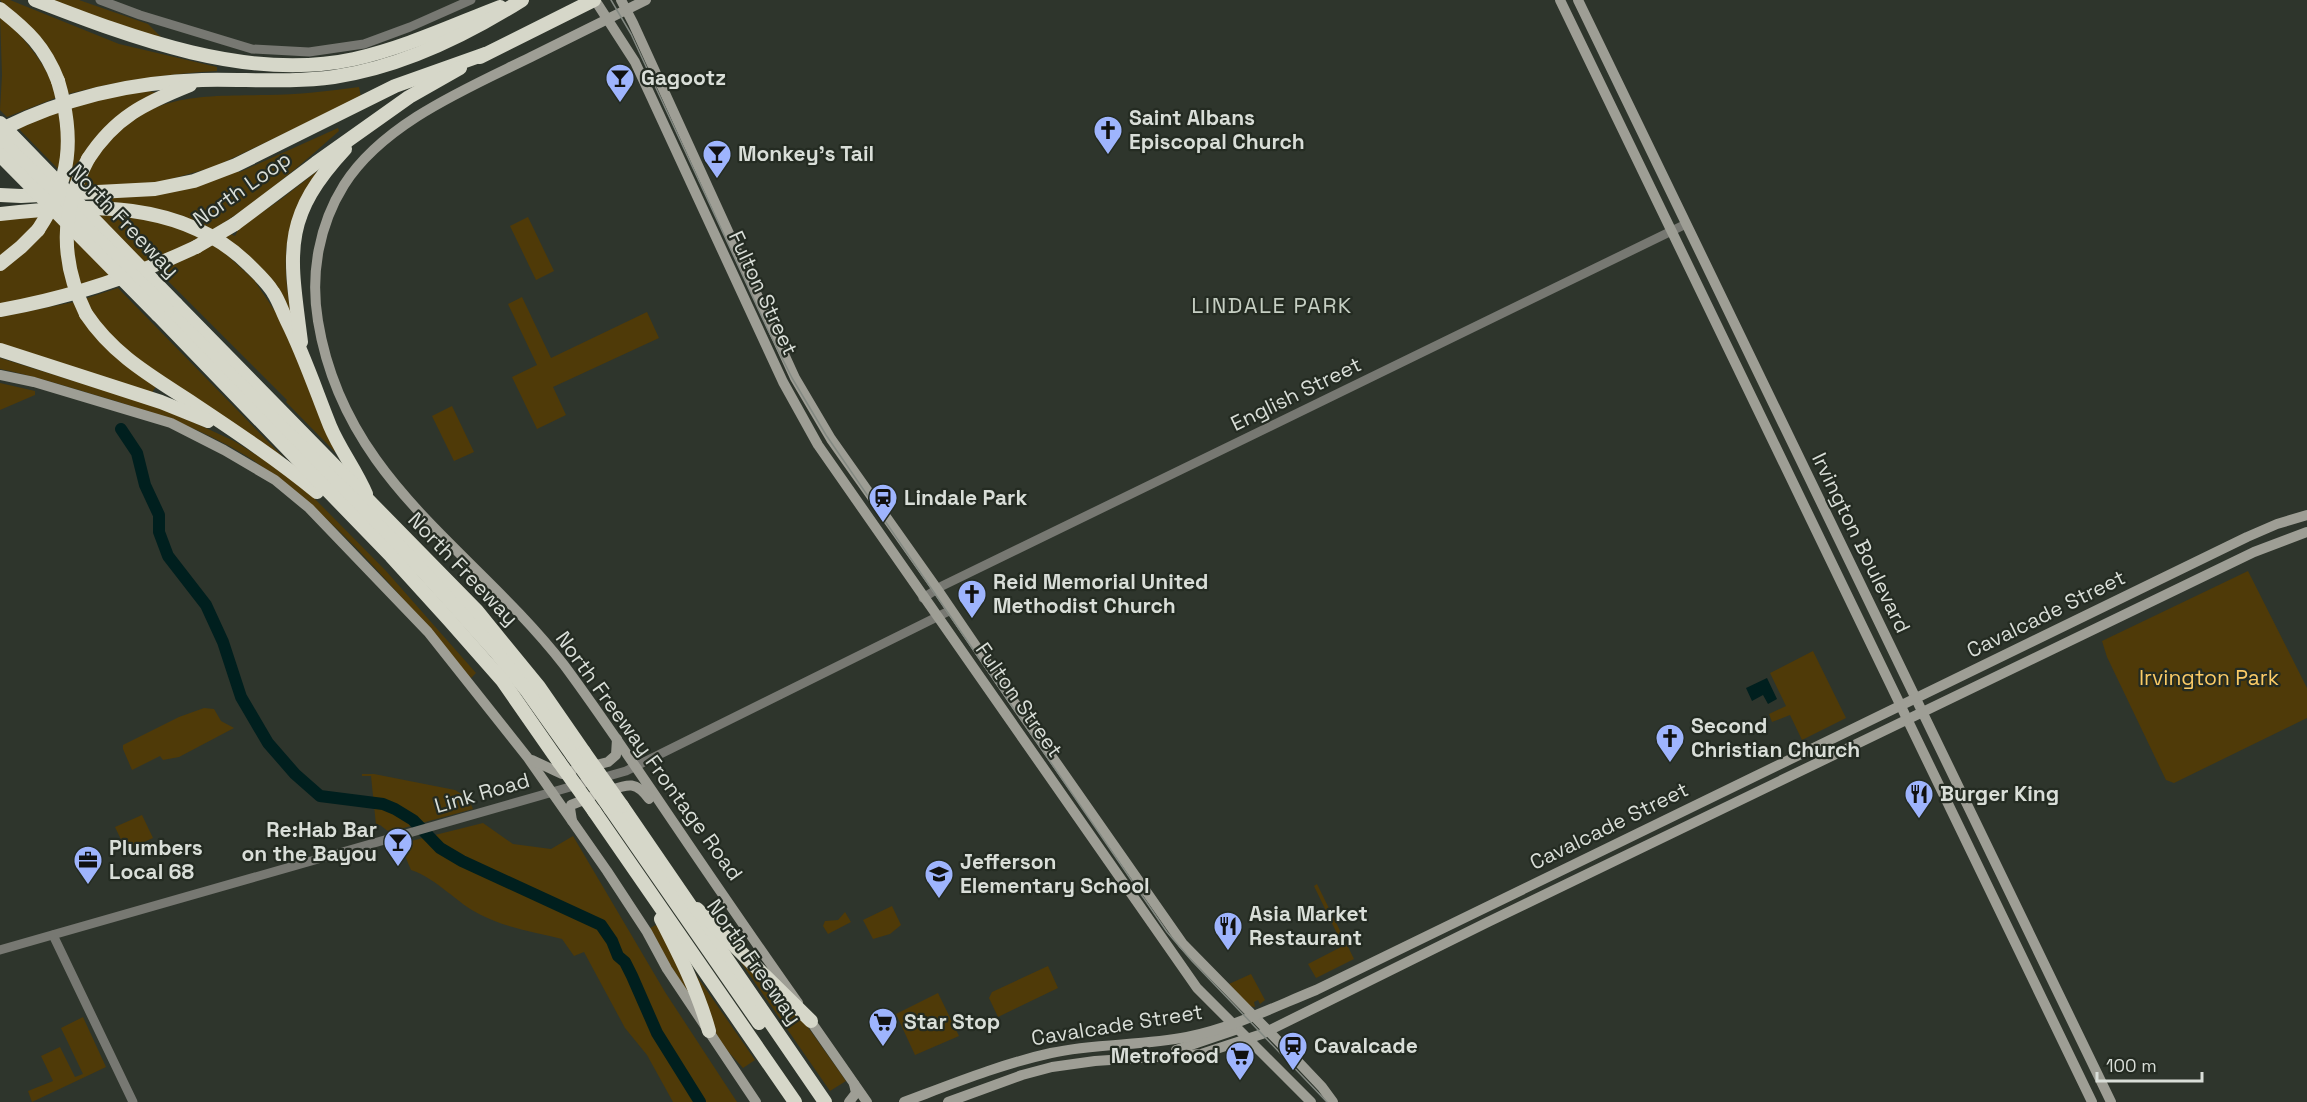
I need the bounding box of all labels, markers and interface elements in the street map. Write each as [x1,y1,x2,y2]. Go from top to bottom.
bar icon: Gagootz [604,62,636,104]
place label: Gagootz [641,64,726,91]
place label: Saint Albans Episcopal Church [1129,104,1305,155]
church icon: Saint Albans Episcopal Church [1092,114,1124,156]
bar icon: Monkey's Tail [701,138,733,180]
place label: Monkey's Tail [738,140,874,167]
street label: North Loop [187,145,296,232]
street label: North Freeway [63,158,185,283]
street label: Fulton Street [723,226,804,359]
district label: LINDALE PARK [1191,291,1353,319]
street label: English Street [1226,350,1366,437]
street label: Irvington Boulevard [1806,448,1917,637]
station icon: Lindale Park [867,482,899,524]
place label: Lindale Park [904,484,1027,511]
street label: North Freeway [402,506,524,631]
street label: Cavalcade Street [1962,563,2129,664]
place label: Reid Memorial United Methodist Church [993,568,1208,619]
church icon: Reid Memorial United Methodist Church [956,578,988,620]
street label: North Freeway Frontage Road [550,626,749,886]
street label: Fulton Street [970,637,1069,762]
park label: Irvington Park [2139,664,2279,691]
place label: Second Christian Church [1691,712,1860,763]
church icon: Second Christian Church [1654,722,1686,764]
street label: Link Road [431,766,533,819]
street label: Cavalcade Street [1525,775,1692,876]
restaurant icon: Burger King [1903,778,1935,820]
place label: Burger King [1940,780,2059,807]
place label: Re:Hab Bar on the Bayou [241,816,377,867]
bar icon: Re:Hab Bar on the Bayou [382,826,414,868]
place label: Plumbers Local 68 [109,834,203,885]
office icon: Plumbers Local 68 [72,844,104,886]
place label: Jefferson Elementary School [960,848,1150,899]
school or university icon: Jefferson Elementary School [923,858,955,900]
street label: North Freeway [701,894,808,1030]
place label: Asia Market Restaurant [1249,900,1368,951]
restaurant icon: Asia Market Restaurant [1212,910,1244,952]
street label: Cavalcade Street [1029,998,1205,1051]
supermarket icon: Star Stop [867,1006,899,1048]
place label: Star Stop [904,1008,1000,1035]
station icon: Cavalcade [1277,1030,1309,1072]
place label: Cavalcade [1314,1032,1418,1059]
supermarket icon: Metrofood [1224,1040,1256,1082]
place label: Metrofood [1111,1042,1219,1069]
scale bar [2097,1045,2202,1083]
text: 100 m [2106,1054,2157,1077]

